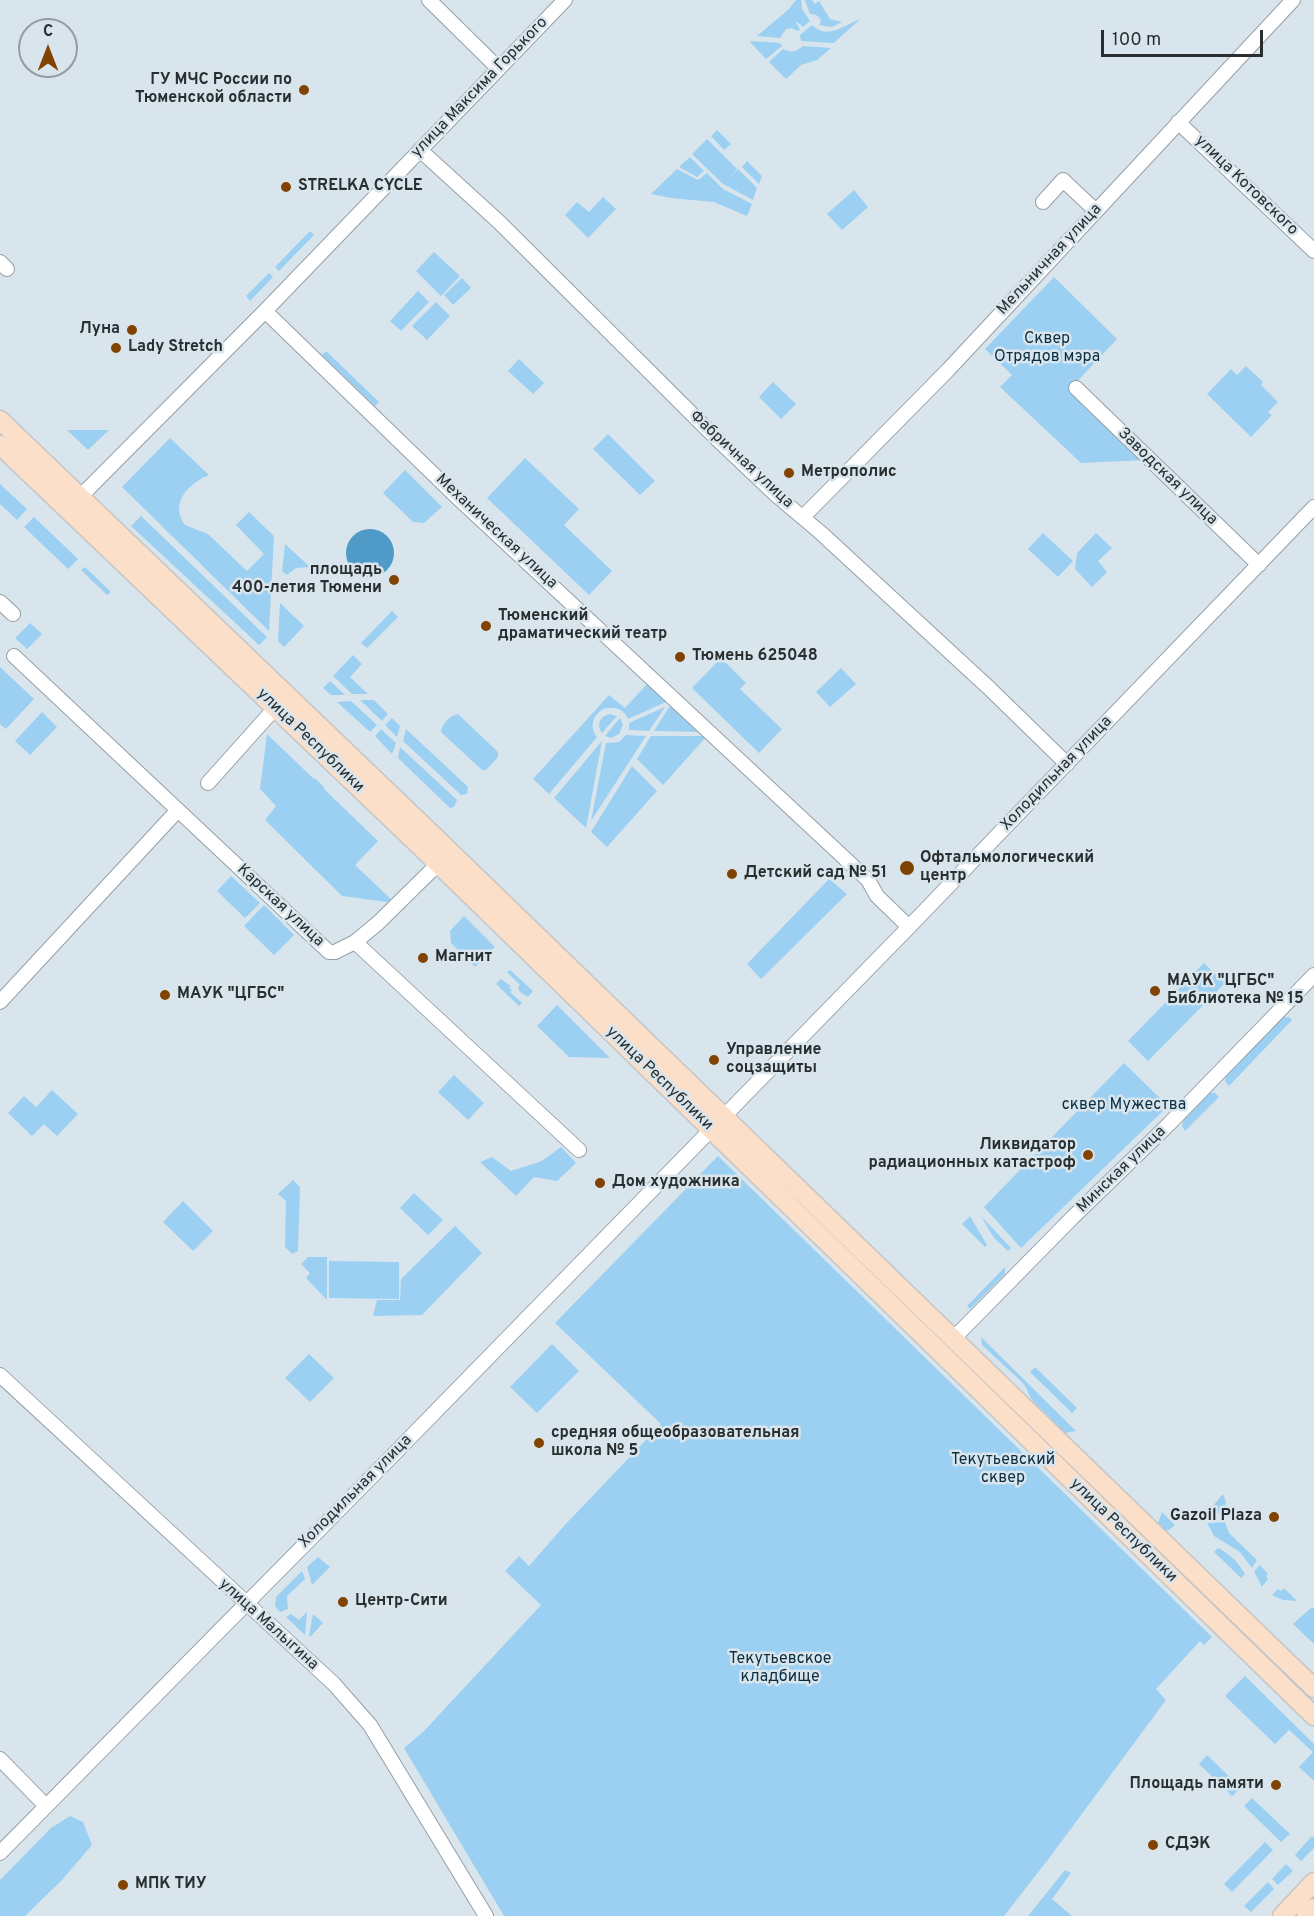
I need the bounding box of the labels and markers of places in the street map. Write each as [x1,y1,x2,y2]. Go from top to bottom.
place label: ГУ МЧС России по Тюменской области [135,71,292,109]
marker: ГУ МЧС России по Тюменской области [297,83,311,97]
place label: STRELKA CYCLE [298,177,423,197]
marker: STRELKA CYCLE [279,180,293,194]
place label: Луна [79,320,120,340]
marker: Луна [125,323,139,337]
place label: Lady Stretch [128,338,223,358]
marker: Lady Stretch [109,341,123,355]
place label: Метрополис [801,463,897,483]
marker: Метрополис [782,466,796,480]
place label: площадь 400-летия Тюмени [232,561,382,599]
marker: площадь 400-летия Тюмени [387,573,401,587]
place label: Тюменский драматический театр [498,607,667,645]
marker: Тюменский драматический театр [479,619,493,633]
place label: Тюмень 625048 [692,647,818,667]
marker: Тюмень 625048 [673,650,687,664]
place label: Офтальмологический центр [920,849,1094,887]
marker: Офтальмологический центр [898,859,916,877]
place label: Детский сад № 51 [744,864,887,884]
marker: Детский сад № 51 [725,867,739,881]
place label: Магнит [435,948,492,968]
marker: Магнит [416,951,430,965]
place label: МАУК "ЦГБС" Библиотека № 15 [1167,972,1304,1010]
marker: МАУК "ЦГБС" Библиотека № 15 [1148,984,1162,998]
place label: МАУК "ЦГБС" [177,985,284,1005]
marker: МАУК "ЦГБС" [158,988,172,1002]
place label: Управление соцзащиты [726,1041,821,1079]
marker: Управление соцзащиты [707,1053,721,1067]
place label: Ликвидатор радиационных катастроф [868,1136,1076,1174]
marker: Ликвидатор радиационных катастроф [1081,1148,1095,1162]
place label: Дом художника [612,1173,740,1193]
marker: Дом художника [593,1176,607,1190]
place label: средняя общеобразовательная школа № 5 [551,1424,799,1462]
marker: средняя общеобразовательная школа № 5 [532,1436,546,1450]
place label: Gazoil Plaza [1170,1507,1262,1527]
marker: Gazoil Plaza [1267,1510,1281,1524]
place label: Центр-Сити [355,1592,448,1612]
marker: Центр-Сити [336,1595,350,1609]
place label: Площадь памяти [1129,1775,1264,1795]
marker: Площадь памяти [1269,1778,1283,1792]
place label: СДЭК [1165,1835,1211,1855]
marker: СДЭК [1146,1838,1160,1852]
place label: МПК ТИУ [135,1875,206,1895]
marker: МПК ТИУ [116,1878,130,1892]

